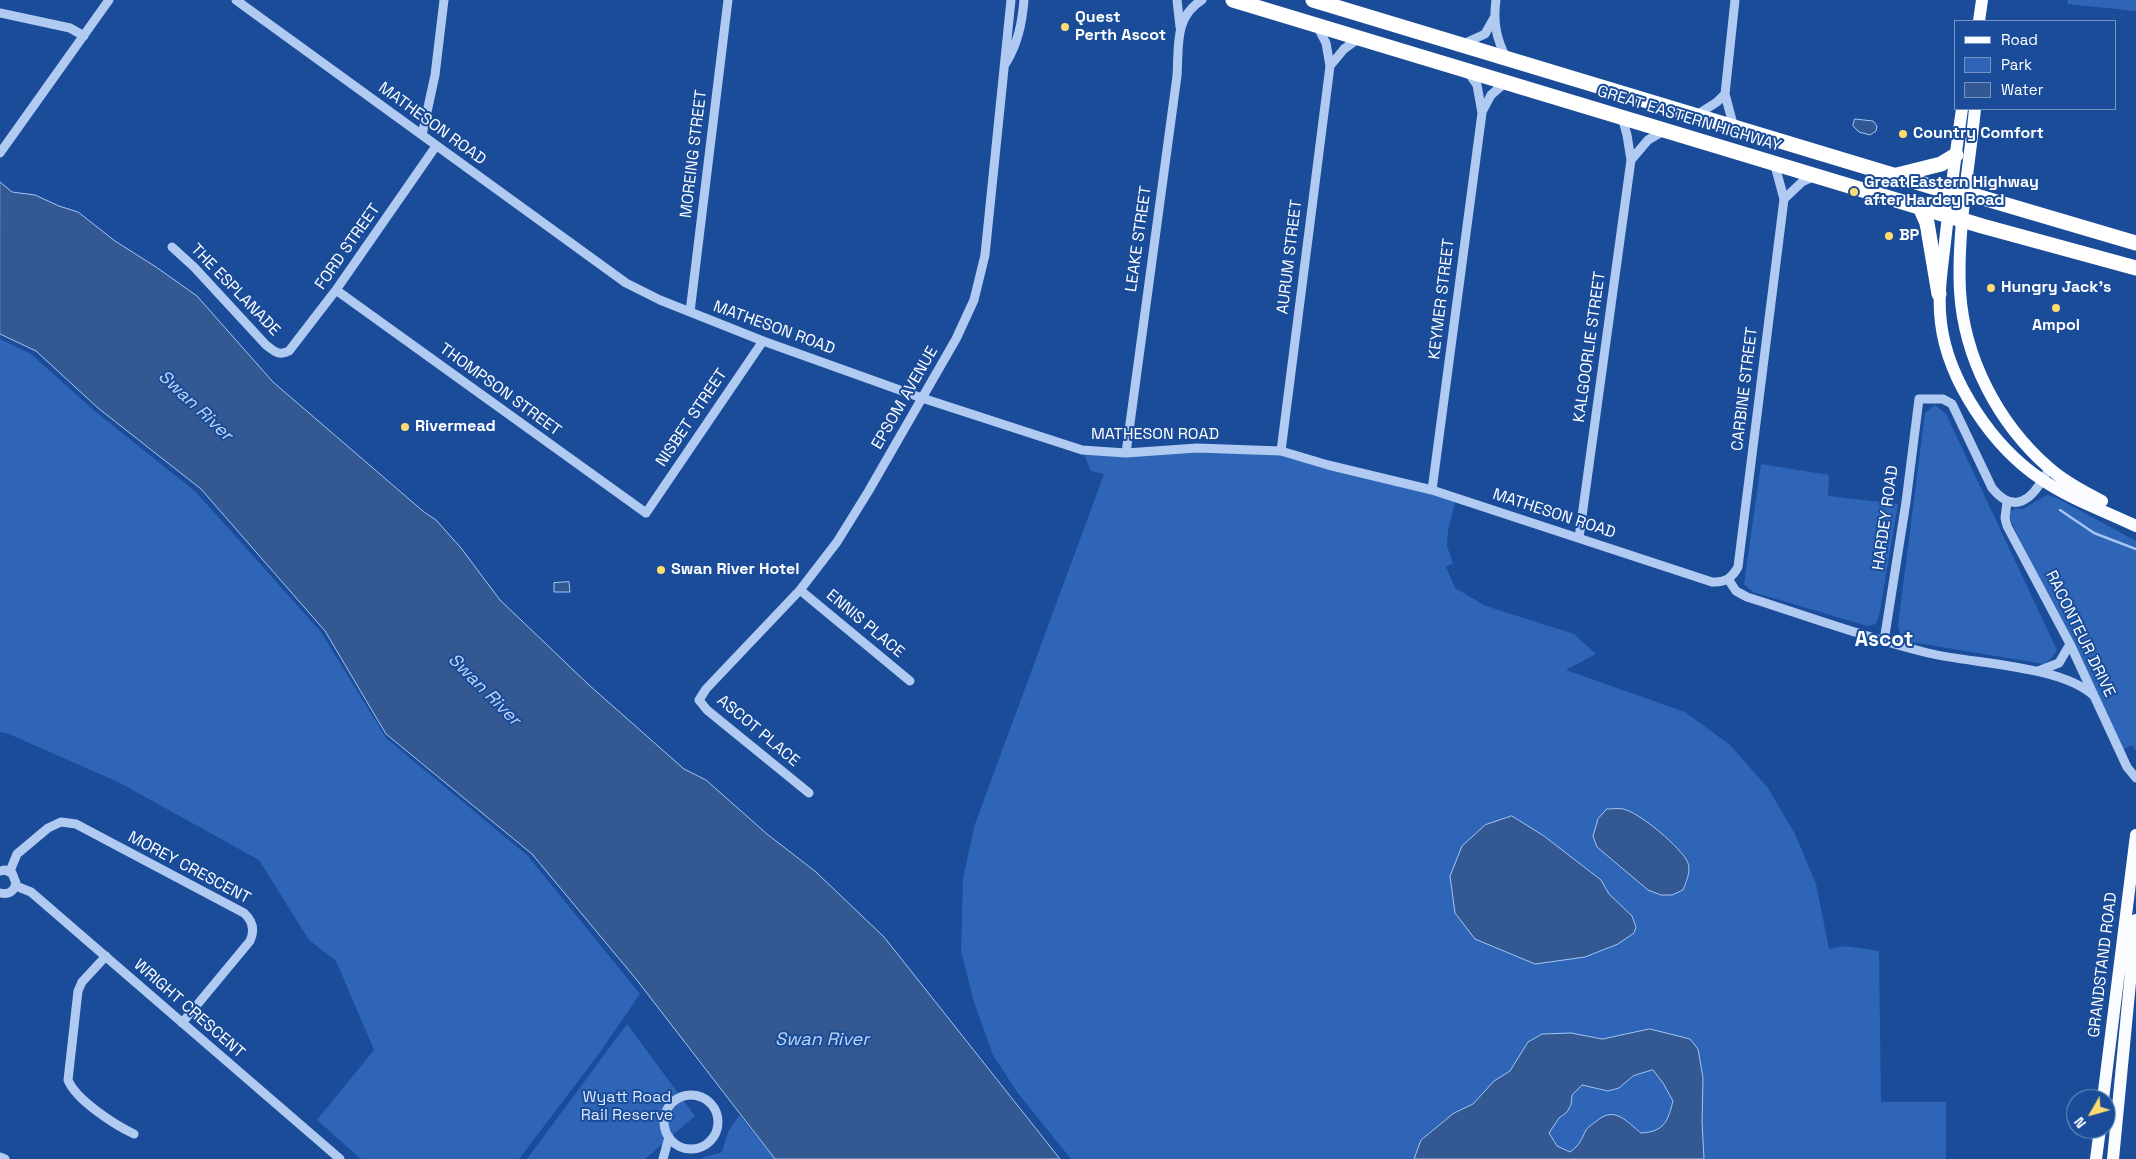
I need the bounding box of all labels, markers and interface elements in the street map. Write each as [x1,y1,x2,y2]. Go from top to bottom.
place label: Quest Perth Ascot [1075,8,1166,46]
legend [1954,20,2116,110]
marker: Quest Perth Ascot [1059,21,1071,33]
text: Road [2001,30,2038,49]
text: Park [2001,55,2032,74]
street label: MATHESON ROAD [374,79,490,169]
text: Water [2001,80,2043,99]
street label: GREAT EASTERN HIGHWAY [1595,82,1783,156]
street label: MOREING STREET [677,89,711,219]
place label: Country Comfort [1913,124,2044,144]
marker: Country Comfort [1897,128,1909,140]
place label: Great Eastern Highway after Hardey Road [1864,173,2039,211]
street label: LEAKE STREET [1122,185,1156,293]
marker: Great Eastern Highway after Hardey Road [1848,186,1860,198]
street label: AURUM STREET [1273,199,1307,315]
street label: FORD STREET [311,200,385,294]
place label: BP [1899,226,1919,246]
marker: BP [1883,230,1895,242]
street label: KEYMER STREET [1425,237,1459,361]
street label: THE ESPLANADE [186,240,284,340]
street label: KALGOORLIE STREET [1570,270,1610,424]
place label: Hungry Jack's [2001,278,2111,298]
marker: Hungry Jack's [1985,282,1997,294]
street label: MATHESON ROAD [710,297,838,359]
marker: Ampol [2050,302,2062,314]
place label: Ampol [2032,316,2080,336]
street label: CARBINE STREET [1728,326,1762,452]
street label: THOMPSON STREET [435,339,565,441]
street label: EPSOM AVENUE [868,343,942,453]
water label: Swan River [153,366,237,446]
street label: NISBET STREET [652,366,732,470]
place label: Rivermead [415,417,496,437]
marker: Rivermead [399,421,411,433]
street label: MATHESON ROAD [1091,425,1219,445]
street label: HARDEY ROAD [1869,464,1903,572]
street label: MATHESON ROAD [1490,485,1618,543]
place label: Swan River Hotel [671,560,799,580]
marker: Swan River Hotel [655,564,667,576]
street label: RACONTEUR DRIVE [2041,568,2119,700]
street label: ENNIS PLACE [822,586,908,662]
district label: Ascot [1855,627,1913,653]
water label: Swan River [443,649,525,731]
street label: ASCOT PLACE [713,691,803,771]
street label: MOREY CRESCENT [124,828,254,908]
street label: GRANDSTAND ROAD [2085,891,2121,1039]
street label: WRIGHT CRESCENT [129,955,249,1063]
water label: Swan River [775,1029,869,1051]
park label: Wyatt Road Rail Reserve [581,1088,673,1126]
north arrow [2066,1089,2116,1139]
text: N [2070,1113,2090,1132]

